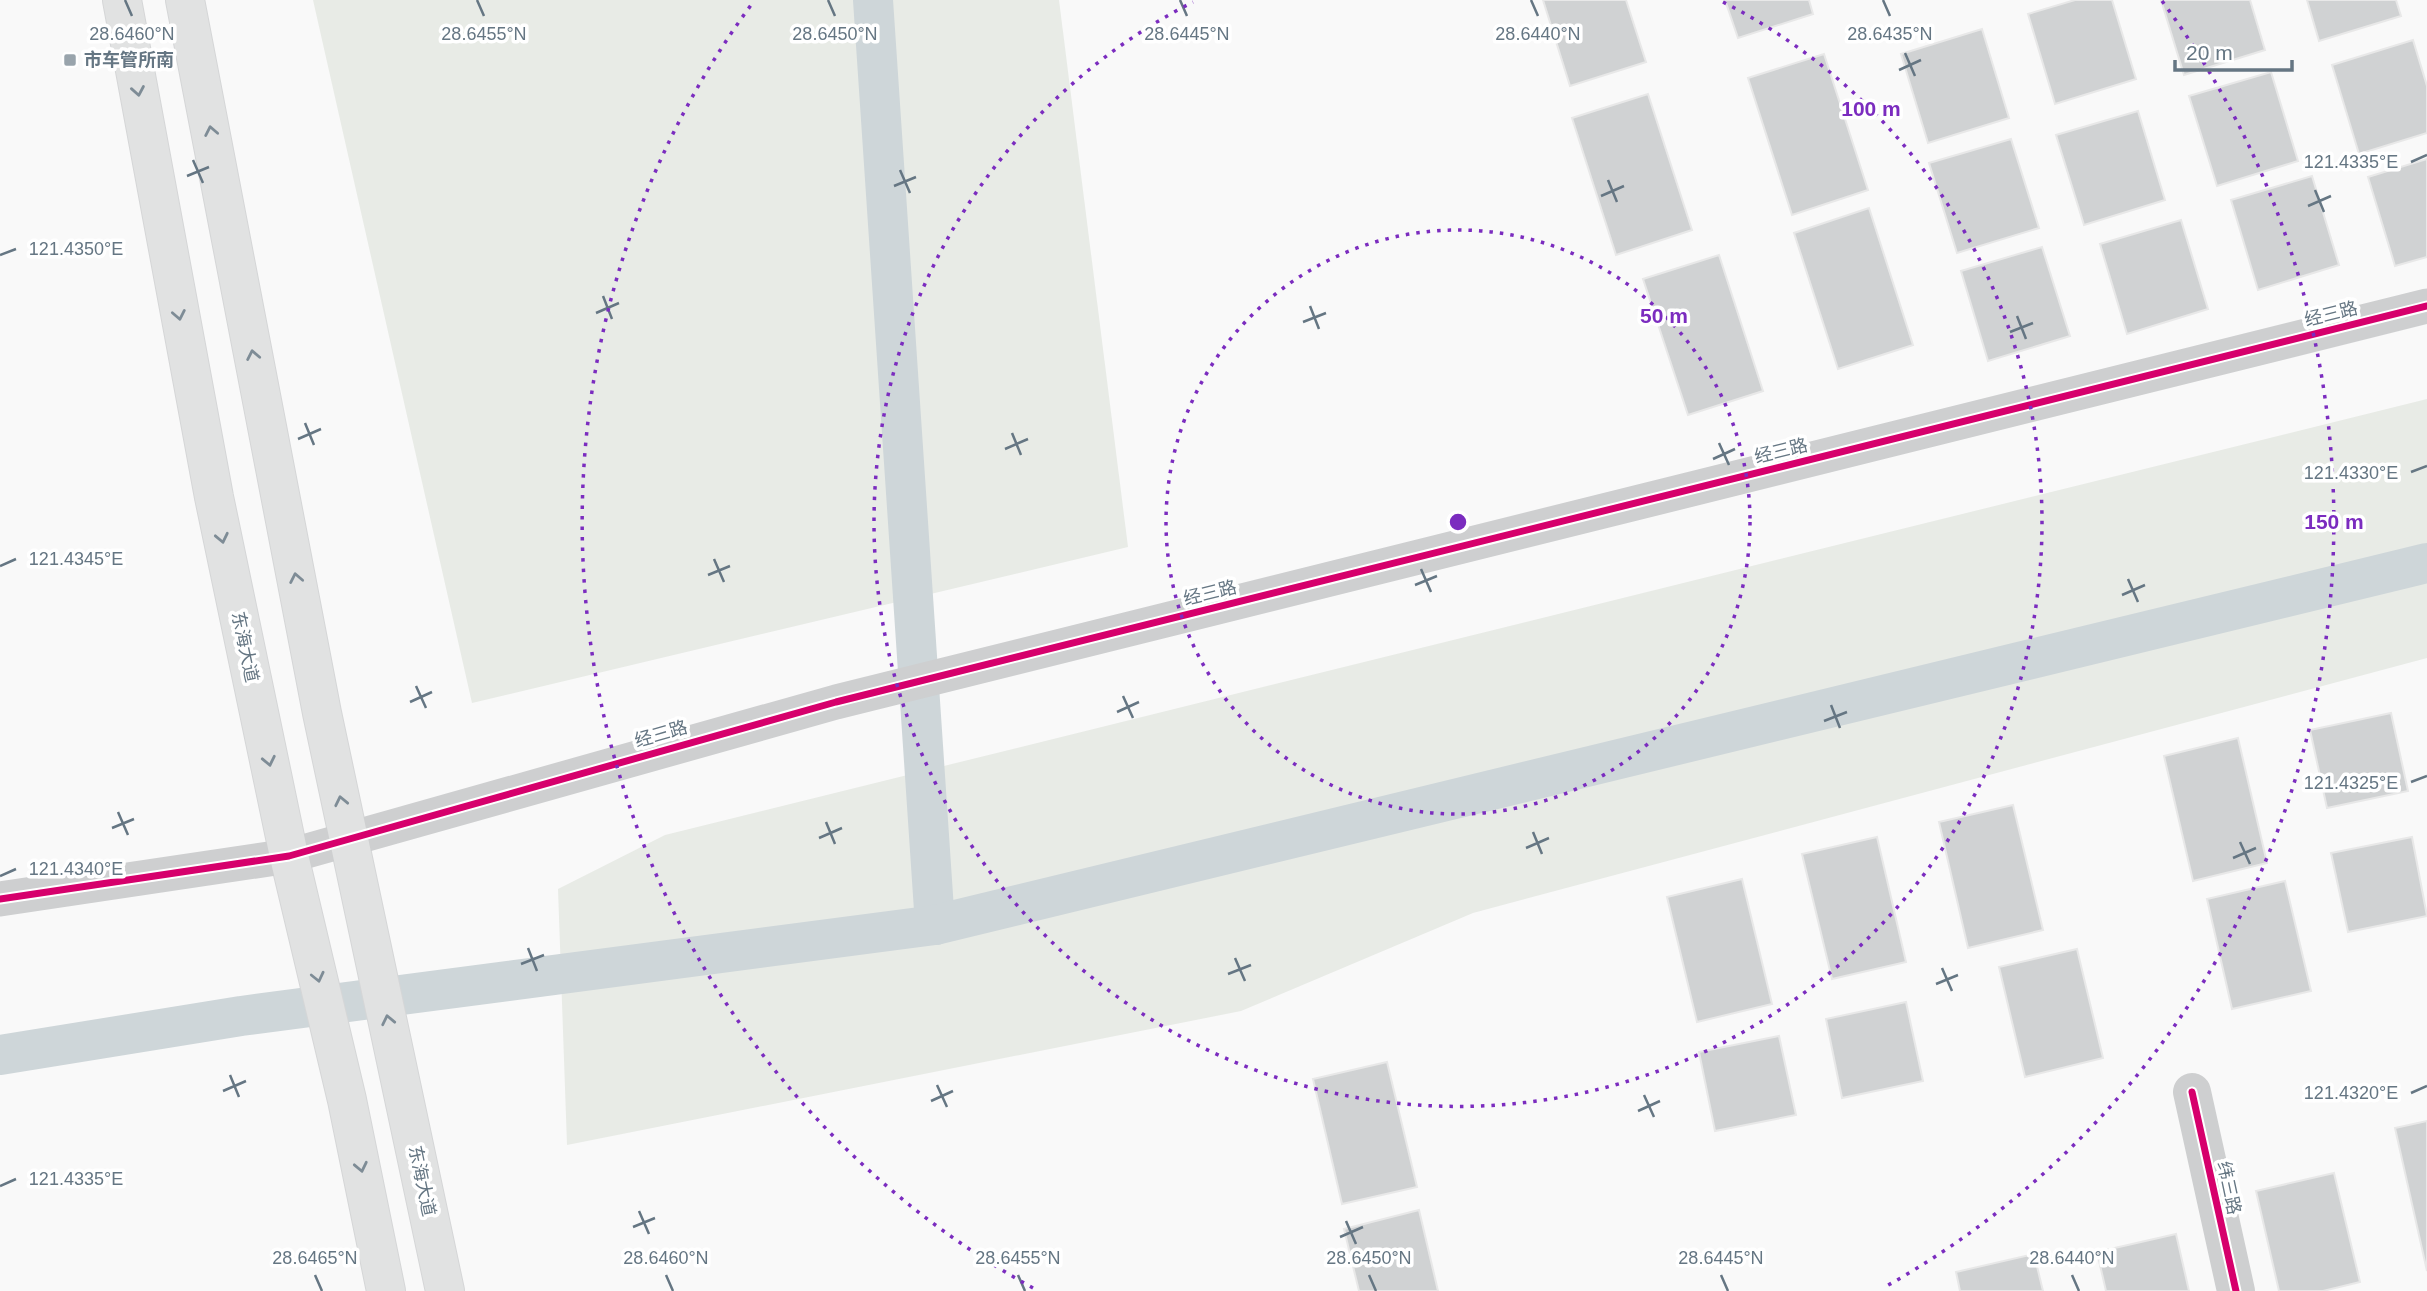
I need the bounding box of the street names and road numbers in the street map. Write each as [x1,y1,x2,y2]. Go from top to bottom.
street label: 经三路 [2302,298,2360,330]
street label: 经三路 [1752,435,1810,467]
street label: 经三路 [1181,577,1239,609]
street label: 东海大道 [228,610,262,684]
street label: 经三路 [632,717,690,751]
street label: 东海大道 [405,1144,439,1218]
street label: 纬三路 [2214,1160,2244,1216]

